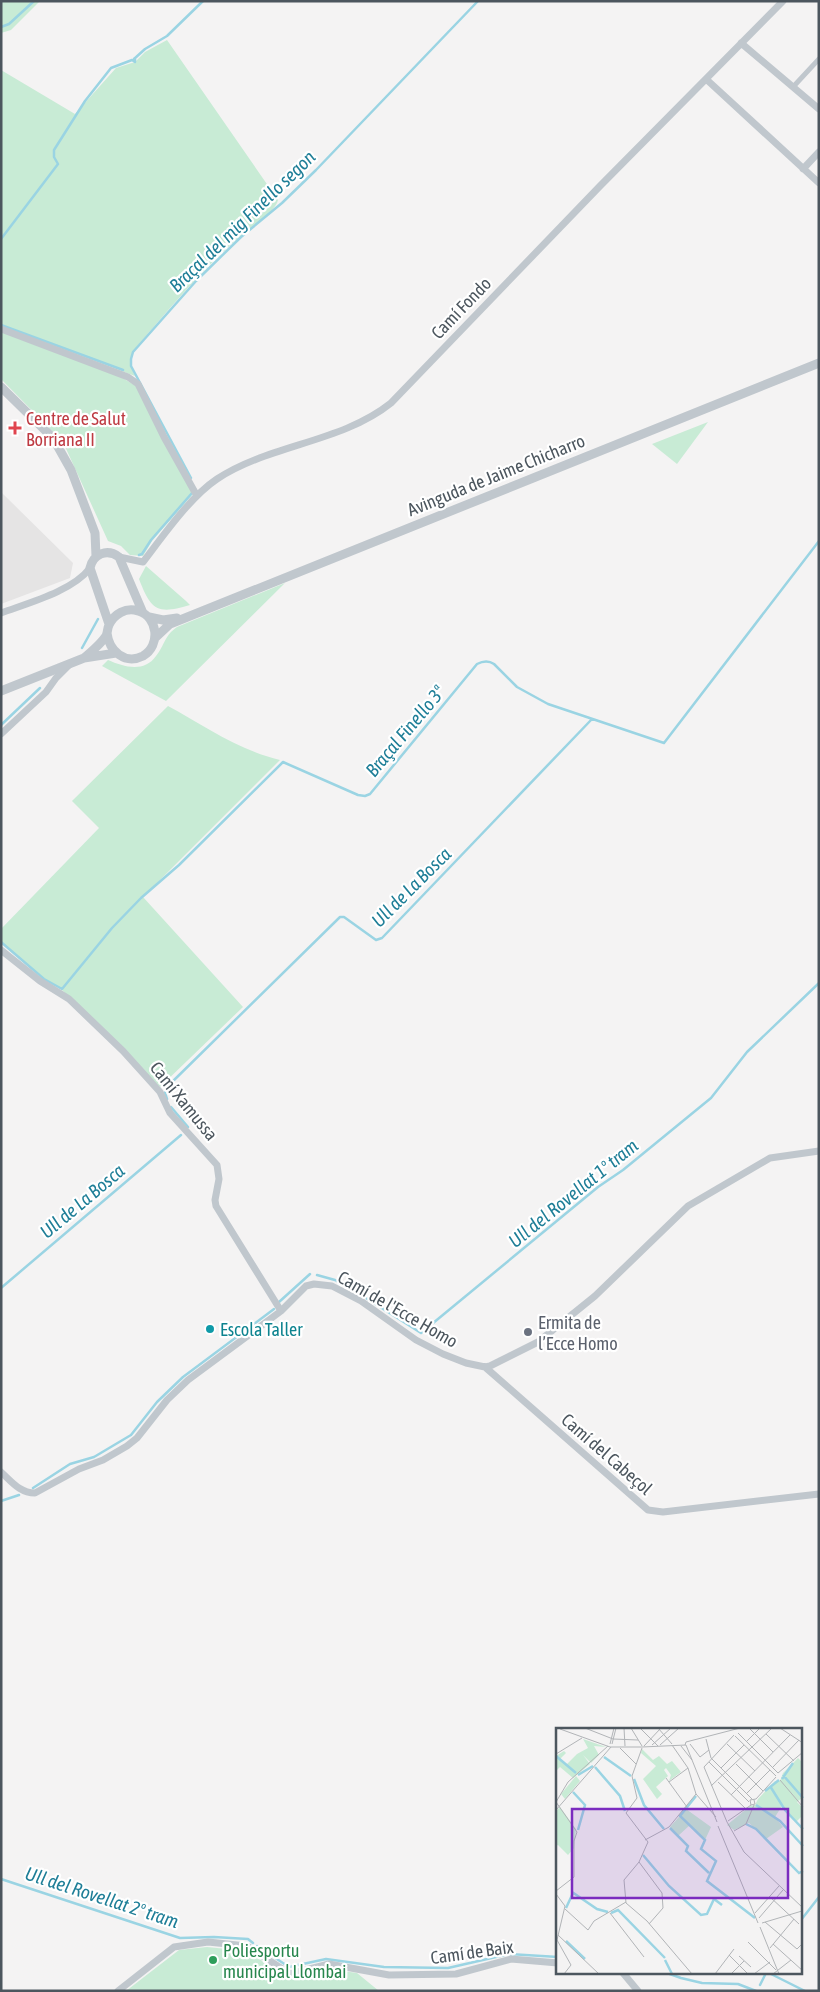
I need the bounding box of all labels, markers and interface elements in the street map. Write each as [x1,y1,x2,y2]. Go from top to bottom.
water label: Braçal del mig Finello segon [165,146,319,296]
street label: Camí Fondo [427,273,495,343]
place label: Centre de Salut Borriana II [26,408,126,450]
marker: Centre de Salut Borriana II [8,421,22,435]
street label: Avinguda de Jaime Chicharro [404,430,588,520]
water label: Braçal Finello 3ª [361,680,450,781]
water label: Ull de La Bosca [367,843,455,931]
street label: Camí Xamussa [146,1057,222,1145]
water label: Ull del Rovellat 1º tram [504,1134,642,1252]
water label: Ull de La Bosca [35,1159,129,1243]
street label: Camí de l'Ecce Homo [334,1266,462,1352]
place label: Ermita de l’Ecce Homo [538,1312,618,1354]
place label: Escola Taller [220,1319,303,1340]
marker: Escola Taller [204,1323,216,1335]
marker: Ermita de l’Ecce Homo [522,1326,534,1338]
street label: Camí del Cabeçol [557,1409,657,1499]
inset map [556,1728,802,1974]
water label: Ull del Rovellat 2º tram [22,1862,182,1932]
street label: Camí de Baix [429,1936,515,1968]
place label: Poliesportu municipal Llombai [223,1940,346,1982]
marker: Poliesportu municipal Llombai [207,1954,219,1966]

